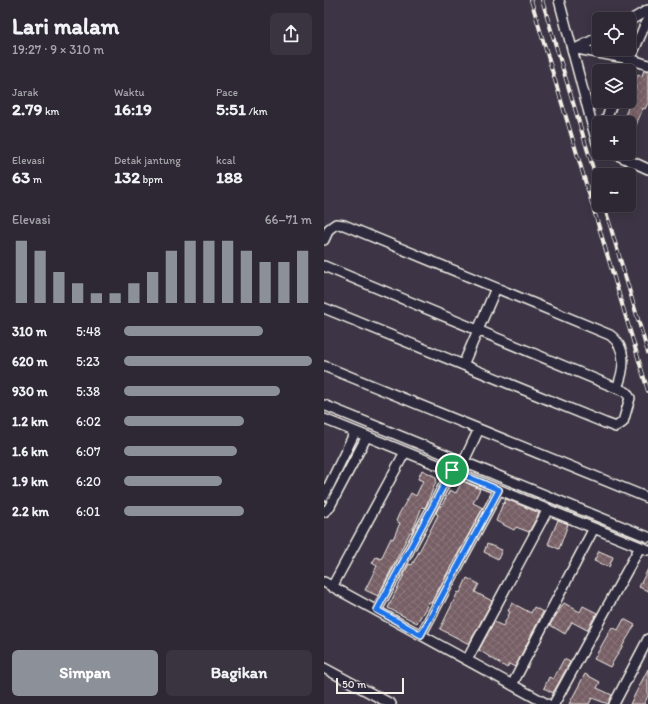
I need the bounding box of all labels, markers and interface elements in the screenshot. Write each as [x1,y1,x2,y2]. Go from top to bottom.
map controls [592,12,636,212]
button: locate [592,12,636,56]
text: Lari malam [12,13,119,40]
button: share [270,13,312,55]
text: 19:27 · 9 × 310 m [12,42,104,57]
button: layers [592,64,636,108]
text: Jarak [12,86,38,99]
text: Waktu [114,86,145,99]
text: Pace [216,86,238,99]
text: 2.79 [12,99,42,119]
text: 16:19 [114,99,152,119]
text: 5:51 [216,99,246,119]
text: km [42,105,59,118]
text: /km [246,105,268,118]
button: + [592,116,636,160]
text: Elevasi [12,154,45,167]
text: Detak jantung [114,154,181,167]
text: kcal [216,154,236,167]
text: 63 [12,167,30,187]
text: 132 [114,167,140,187]
text: 188 [216,167,243,187]
button: − [592,168,636,212]
text: m [30,173,42,186]
text: bpm [140,173,163,186]
text: Elevasi [12,212,51,227]
text: 66–71 m [265,212,312,227]
text: 310 m [12,324,47,339]
text: 5:48 [76,324,101,339]
text: 620 m [12,354,48,369]
text: 5:23 [76,354,100,369]
text: 930 m [12,384,48,399]
text: 5:38 [76,384,100,399]
text: 1.2 km [12,414,48,429]
text: 6:02 [76,414,101,429]
text: 1.6 km [12,444,48,459]
text: 6:07 [76,444,101,459]
pin [435,453,469,487]
icon: arrive [441,459,463,481]
text: 1.9 km [12,474,48,489]
text: 6:20 [76,474,101,489]
text: 2.2 km [12,504,49,519]
text: 6:01 [76,504,100,519]
button: Simpan [12,650,158,696]
button: Bagikan [166,650,312,696]
scale bar [336,676,404,695]
text: 50 m [342,678,366,691]

